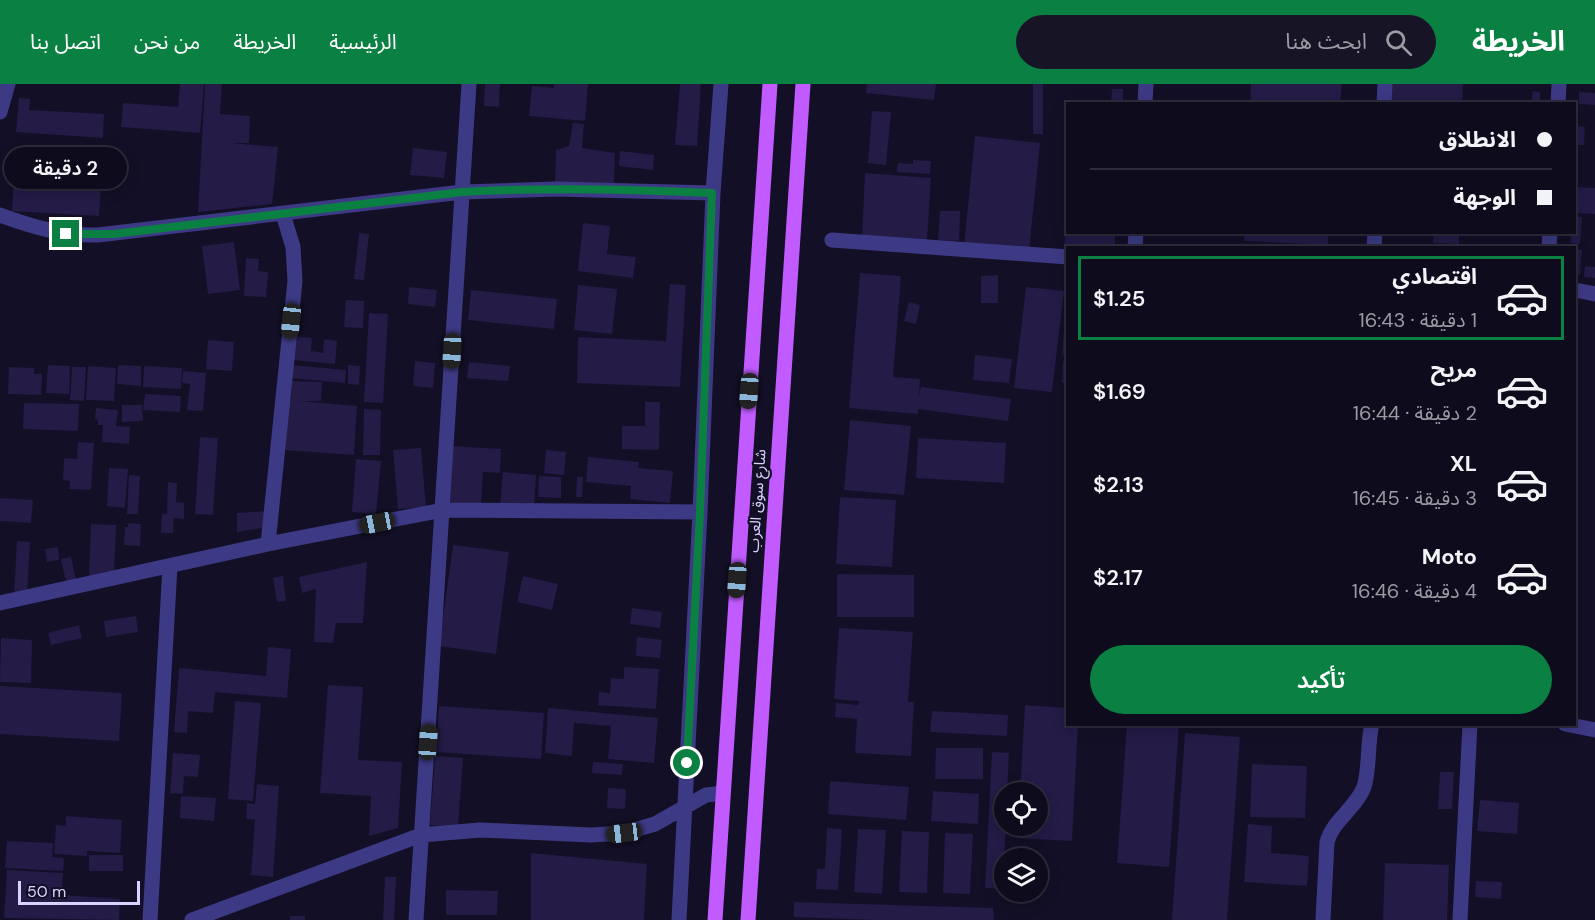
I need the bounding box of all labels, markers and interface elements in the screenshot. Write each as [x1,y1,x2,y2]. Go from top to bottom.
search box [1016,15,1436,69]
text: الخريطة [1472,23,1565,60]
icon: search [1382,26,1415,59]
text: ابحث هنا [1285,27,1367,56]
text: اتصل بنا [30,28,101,56]
text: من نحن [134,28,200,56]
text: الخريطة [233,28,296,56]
text: الرئيسية [329,28,397,56]
text: الانطلاق [1439,125,1516,154]
callout: 2 دقيقة [4,147,128,189]
text: 2 دقيقة [33,155,98,181]
text: الوجهة [1453,183,1516,212]
route end [52,220,79,247]
text: اقتصادي [1392,262,1477,291]
icon: car [1495,271,1549,325]
text: $1.25 [1093,284,1145,313]
car [280,302,302,340]
text: 1 دقيقة · 16:43 [1358,307,1477,333]
car [442,333,462,369]
text: مريح [1431,355,1477,384]
icon: car [1495,364,1549,418]
car [739,372,759,410]
text: $1.69 [1093,377,1146,406]
text: 2 دقيقة · 16:44 [1353,400,1477,426]
street label: شارع سوق العرب [743,448,773,554]
text: XL [1450,449,1477,478]
icon: car [1495,457,1549,511]
text: $2.13 [1093,470,1144,499]
text: 3 دقيقة · 16:45 [1353,485,1477,511]
car [358,511,396,535]
text: Moto [1422,542,1477,571]
icon: car [1495,550,1549,604]
car [727,561,747,599]
text: $2.17 [1093,563,1143,592]
text: 4 دقيقة · 16:46 [1352,578,1477,604]
button: تأكيد [1090,645,1552,714]
car [418,723,438,761]
route start [673,749,700,776]
map controls [994,782,1048,902]
button: locate [994,782,1048,836]
car [605,822,643,844]
button: layers [994,848,1048,902]
scale bar [18,878,140,906]
text: 50 m [27,881,66,902]

